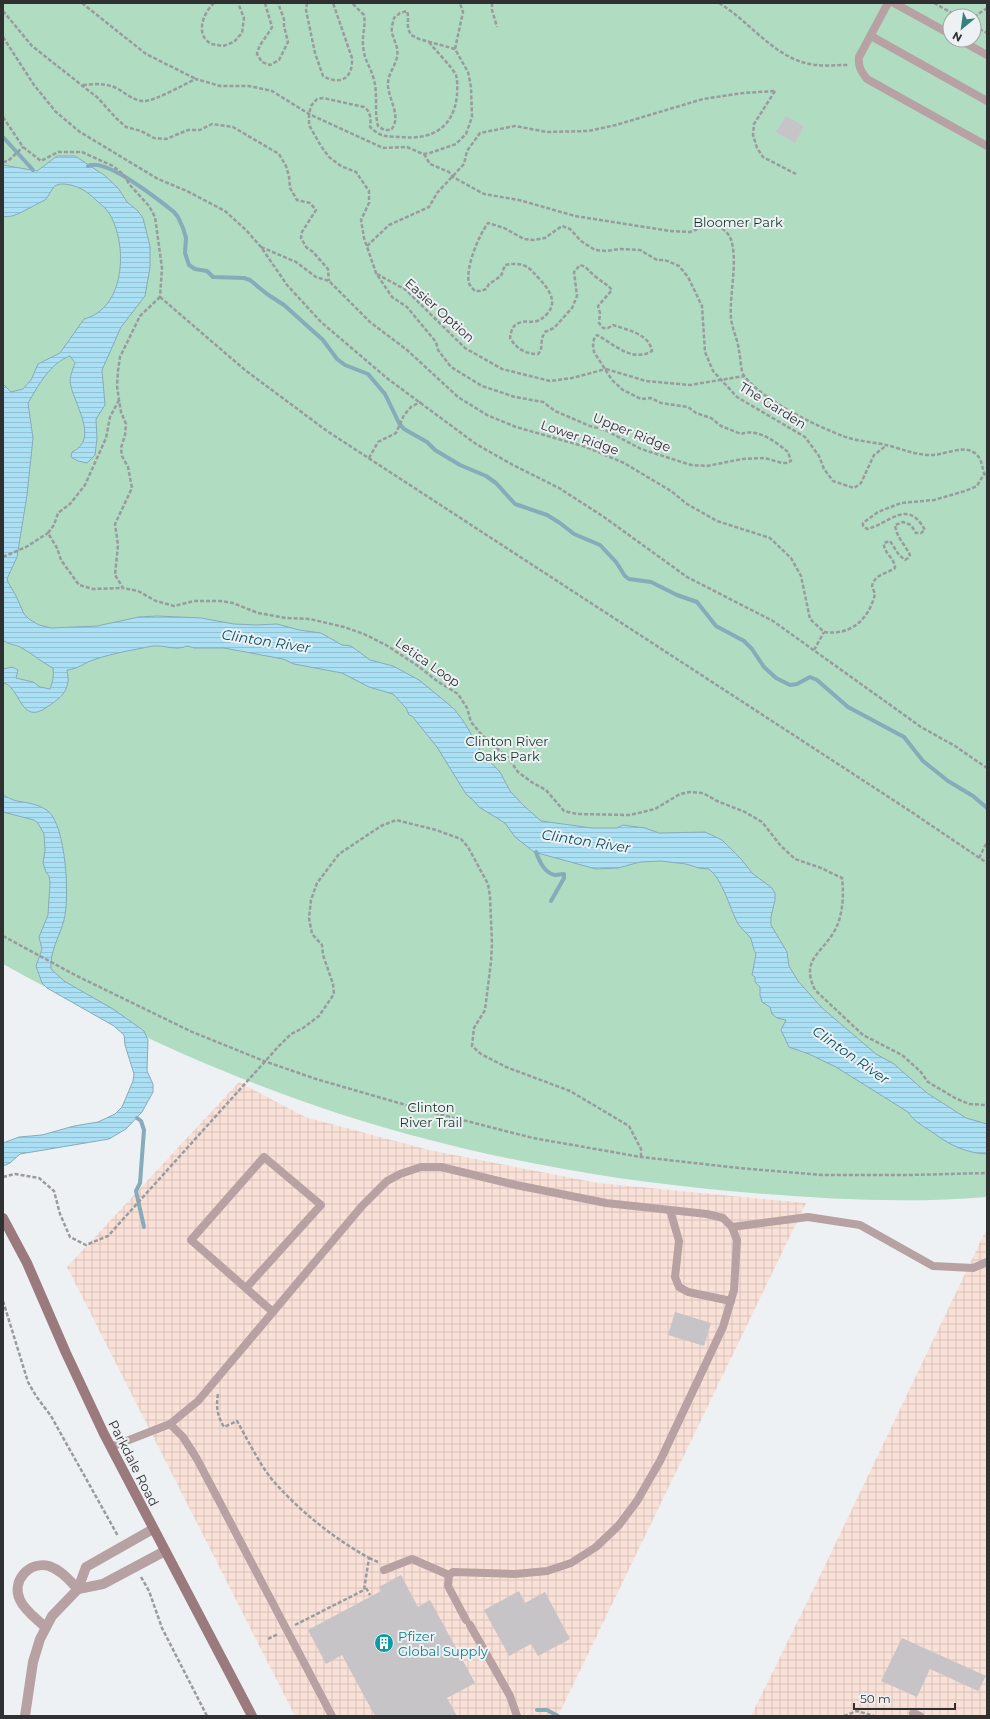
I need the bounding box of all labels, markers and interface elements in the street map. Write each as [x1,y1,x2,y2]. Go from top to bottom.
north arrow [942,8,982,48]
text: N [950,28,964,45]
park label: Bloomer Park [693,214,783,230]
street label: Easier Option [402,275,478,345]
street label: The Garden [737,378,809,432]
street label: Upper Ridge [591,409,674,455]
street label: Lower Ridge [539,416,621,458]
water label: Clinton River [220,625,312,657]
street label: Letica Loop [393,634,464,690]
park label: Clinton River Oaks Park [465,733,549,764]
water label: Clinton River [540,825,632,857]
water label: Clinton River [809,1022,893,1088]
park label: Clinton River Trail [400,1099,462,1130]
street label: Parkdale Road [105,1417,163,1509]
place label: Pfizer Global Supply [398,1628,489,1659]
building icon: Pfizer Global Supply [373,1632,395,1654]
scale bar [854,1685,955,1711]
text: 50 m [860,1691,891,1706]

